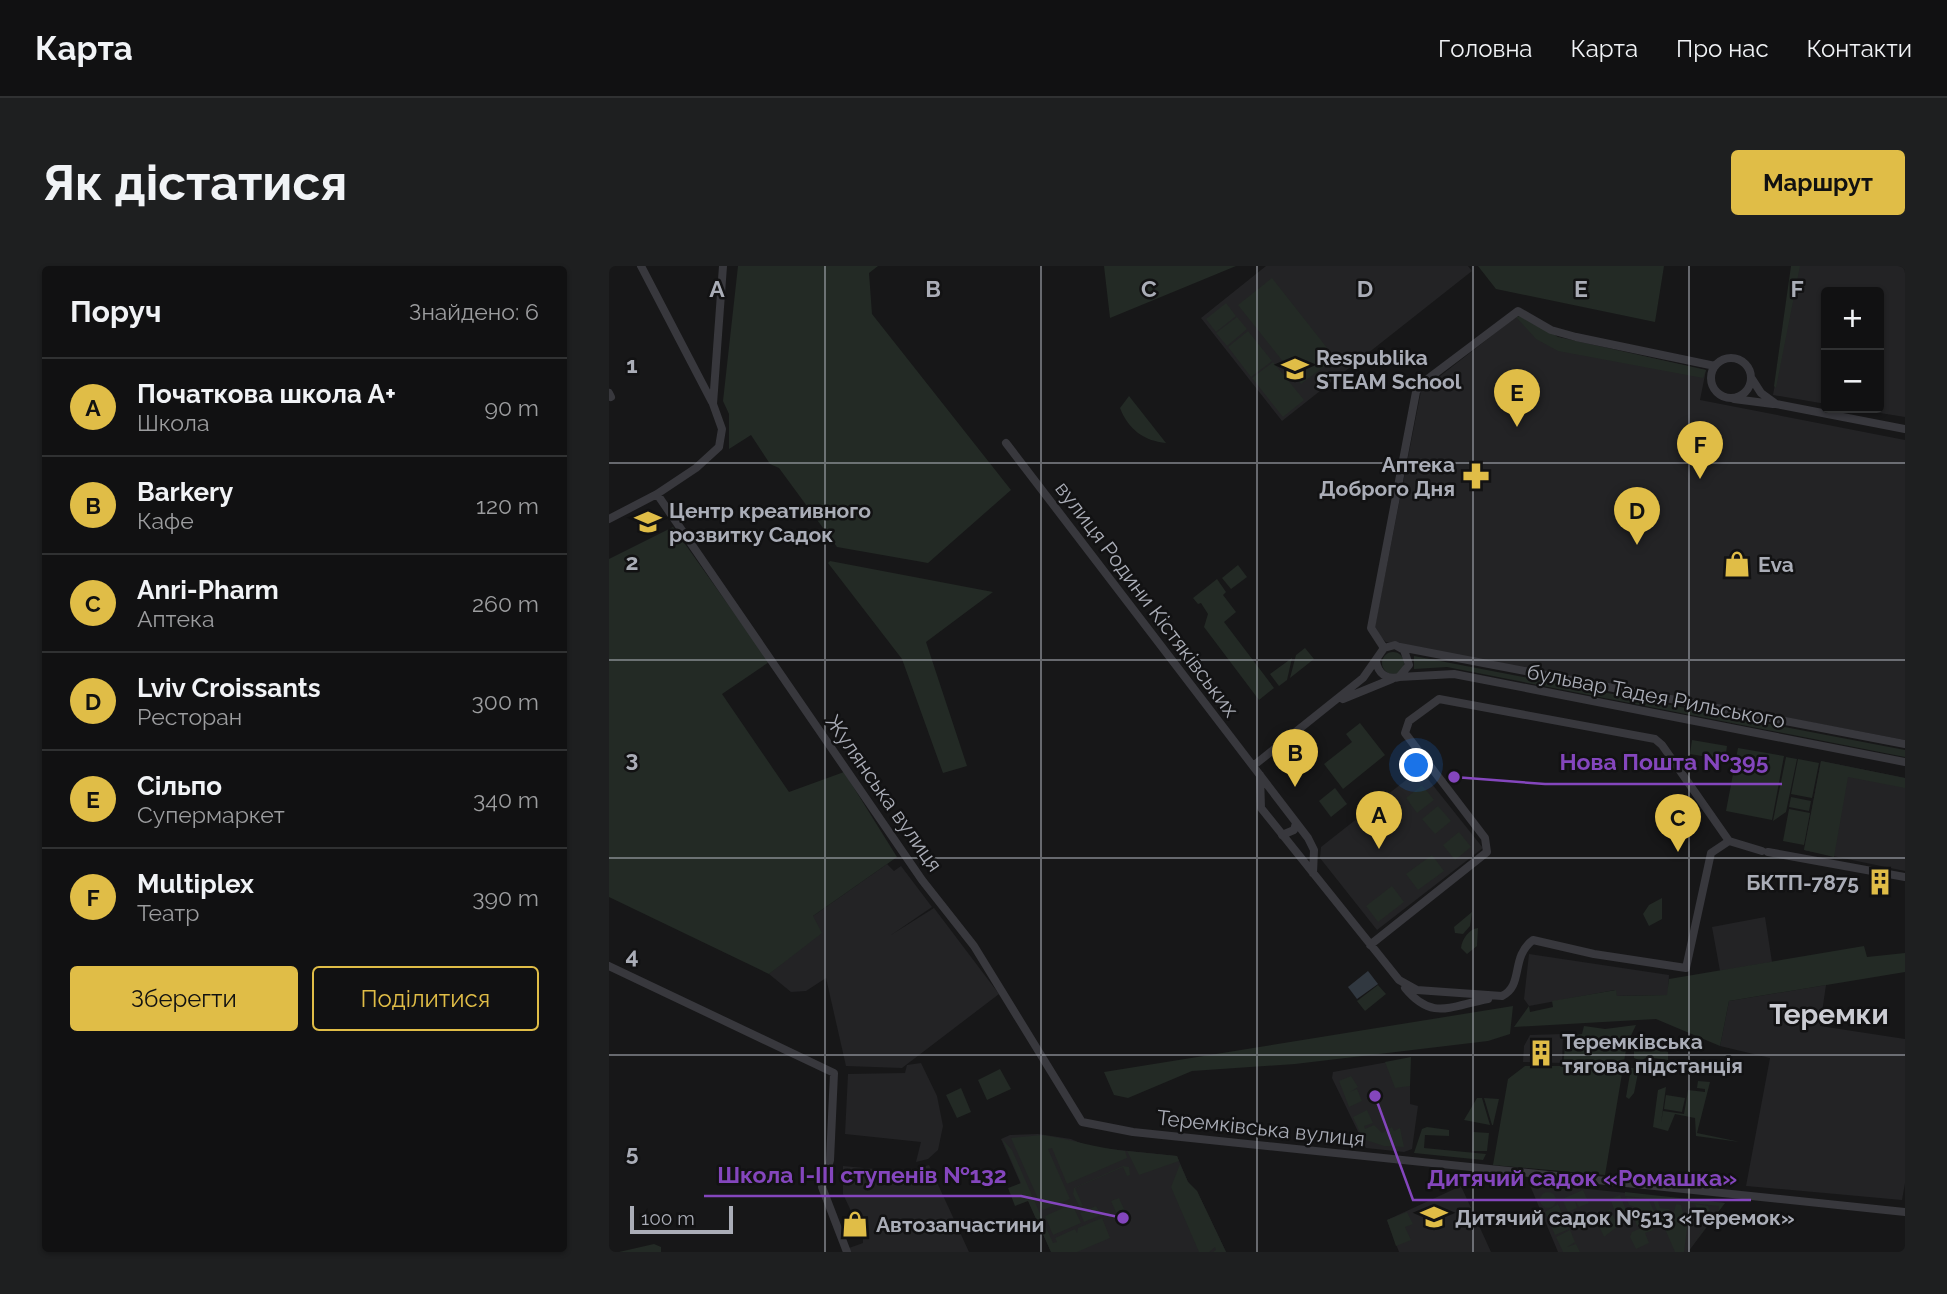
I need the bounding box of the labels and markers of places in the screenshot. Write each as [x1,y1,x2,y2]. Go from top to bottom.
place label: Respublika STEAM School [1316,345,1462,394]
school or university icon: Respublika STEAM School [1280,354,1310,384]
pin: E [1494,369,1540,427]
pin: F [1677,421,1723,479]
place label: Аптека Доброго Дня [1319,452,1455,501]
pharmacy icon: Аптека Доброго Дня [1461,461,1491,491]
pin: D [1614,487,1660,545]
place label: Центр креативного розвитку Садок [669,498,871,547]
school or university icon: Центр креативного розвитку Садок [633,507,663,537]
shop icon: Eva [1722,549,1752,579]
place label: Eva [1758,552,1794,577]
pin: B [1272,729,1318,787]
callout: Нова Пошта №395 [1545,740,1782,784]
pin: A [1356,791,1402,849]
pin: C [1655,794,1701,852]
building icon: БКТП-7875 [1865,867,1895,897]
place label: БКТП-7875 [1746,870,1859,895]
place label: Теремківська тягова підстанція [1562,1029,1743,1078]
building icon: Теремківська тягова підстанція [1526,1038,1556,1068]
callout: Школа І-ІІІ ступенів №132 [704,1152,1021,1196]
callout: Дитячий садок «Ромашка» [1413,1156,1751,1200]
school or university icon: Дитячий садок №513 «Теремок» [1419,1202,1449,1232]
place label: Дитячий садок №513 «Теремок» [1455,1205,1795,1230]
shop icon: Автозапчастини [840,1209,870,1239]
place label: Автозапчастини [876,1212,1044,1237]

